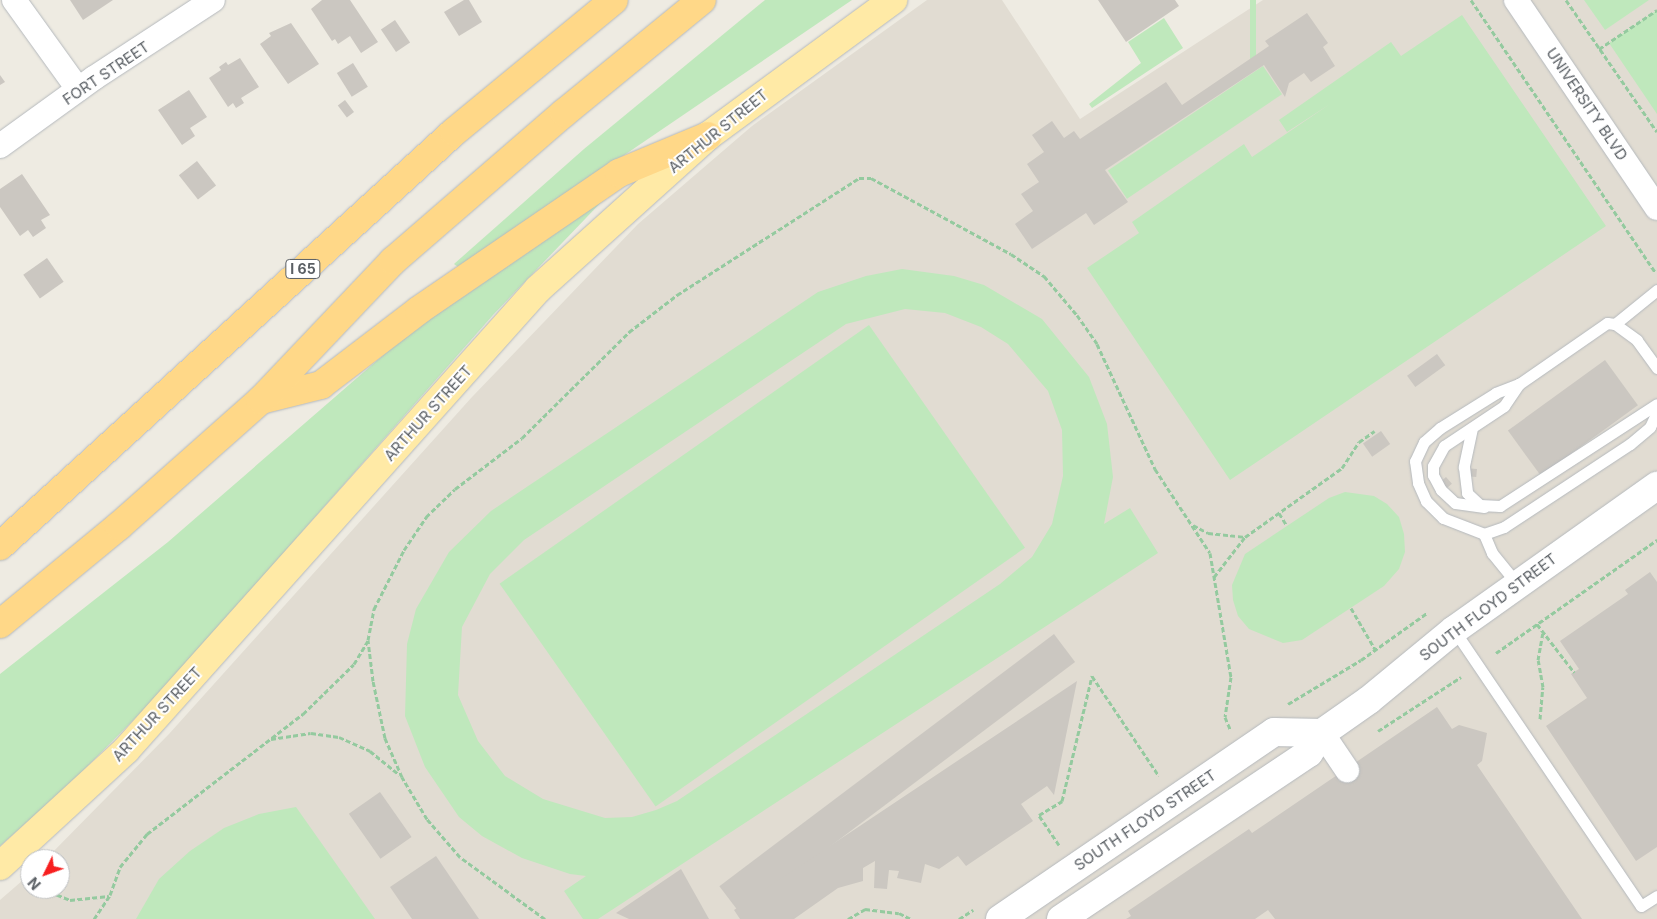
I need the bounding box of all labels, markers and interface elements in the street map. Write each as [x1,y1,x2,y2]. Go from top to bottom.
street label: FORT STREET [59,37,153,109]
street label: UNIVERSITY BLVD [1543,44,1631,164]
street label: ARTHUR STREET [665,85,771,177]
road number: I 65 [284,258,322,280]
street label: ARTHUR STREET [380,361,476,465]
street label: SOUTH FLOYD STREET [1416,550,1560,664]
street label: ARTHUR STREET [109,663,205,765]
street label: SOUTH FLOYD STREET [1071,766,1219,874]
north arrow [20,849,70,899]
text: N [24,874,44,893]

